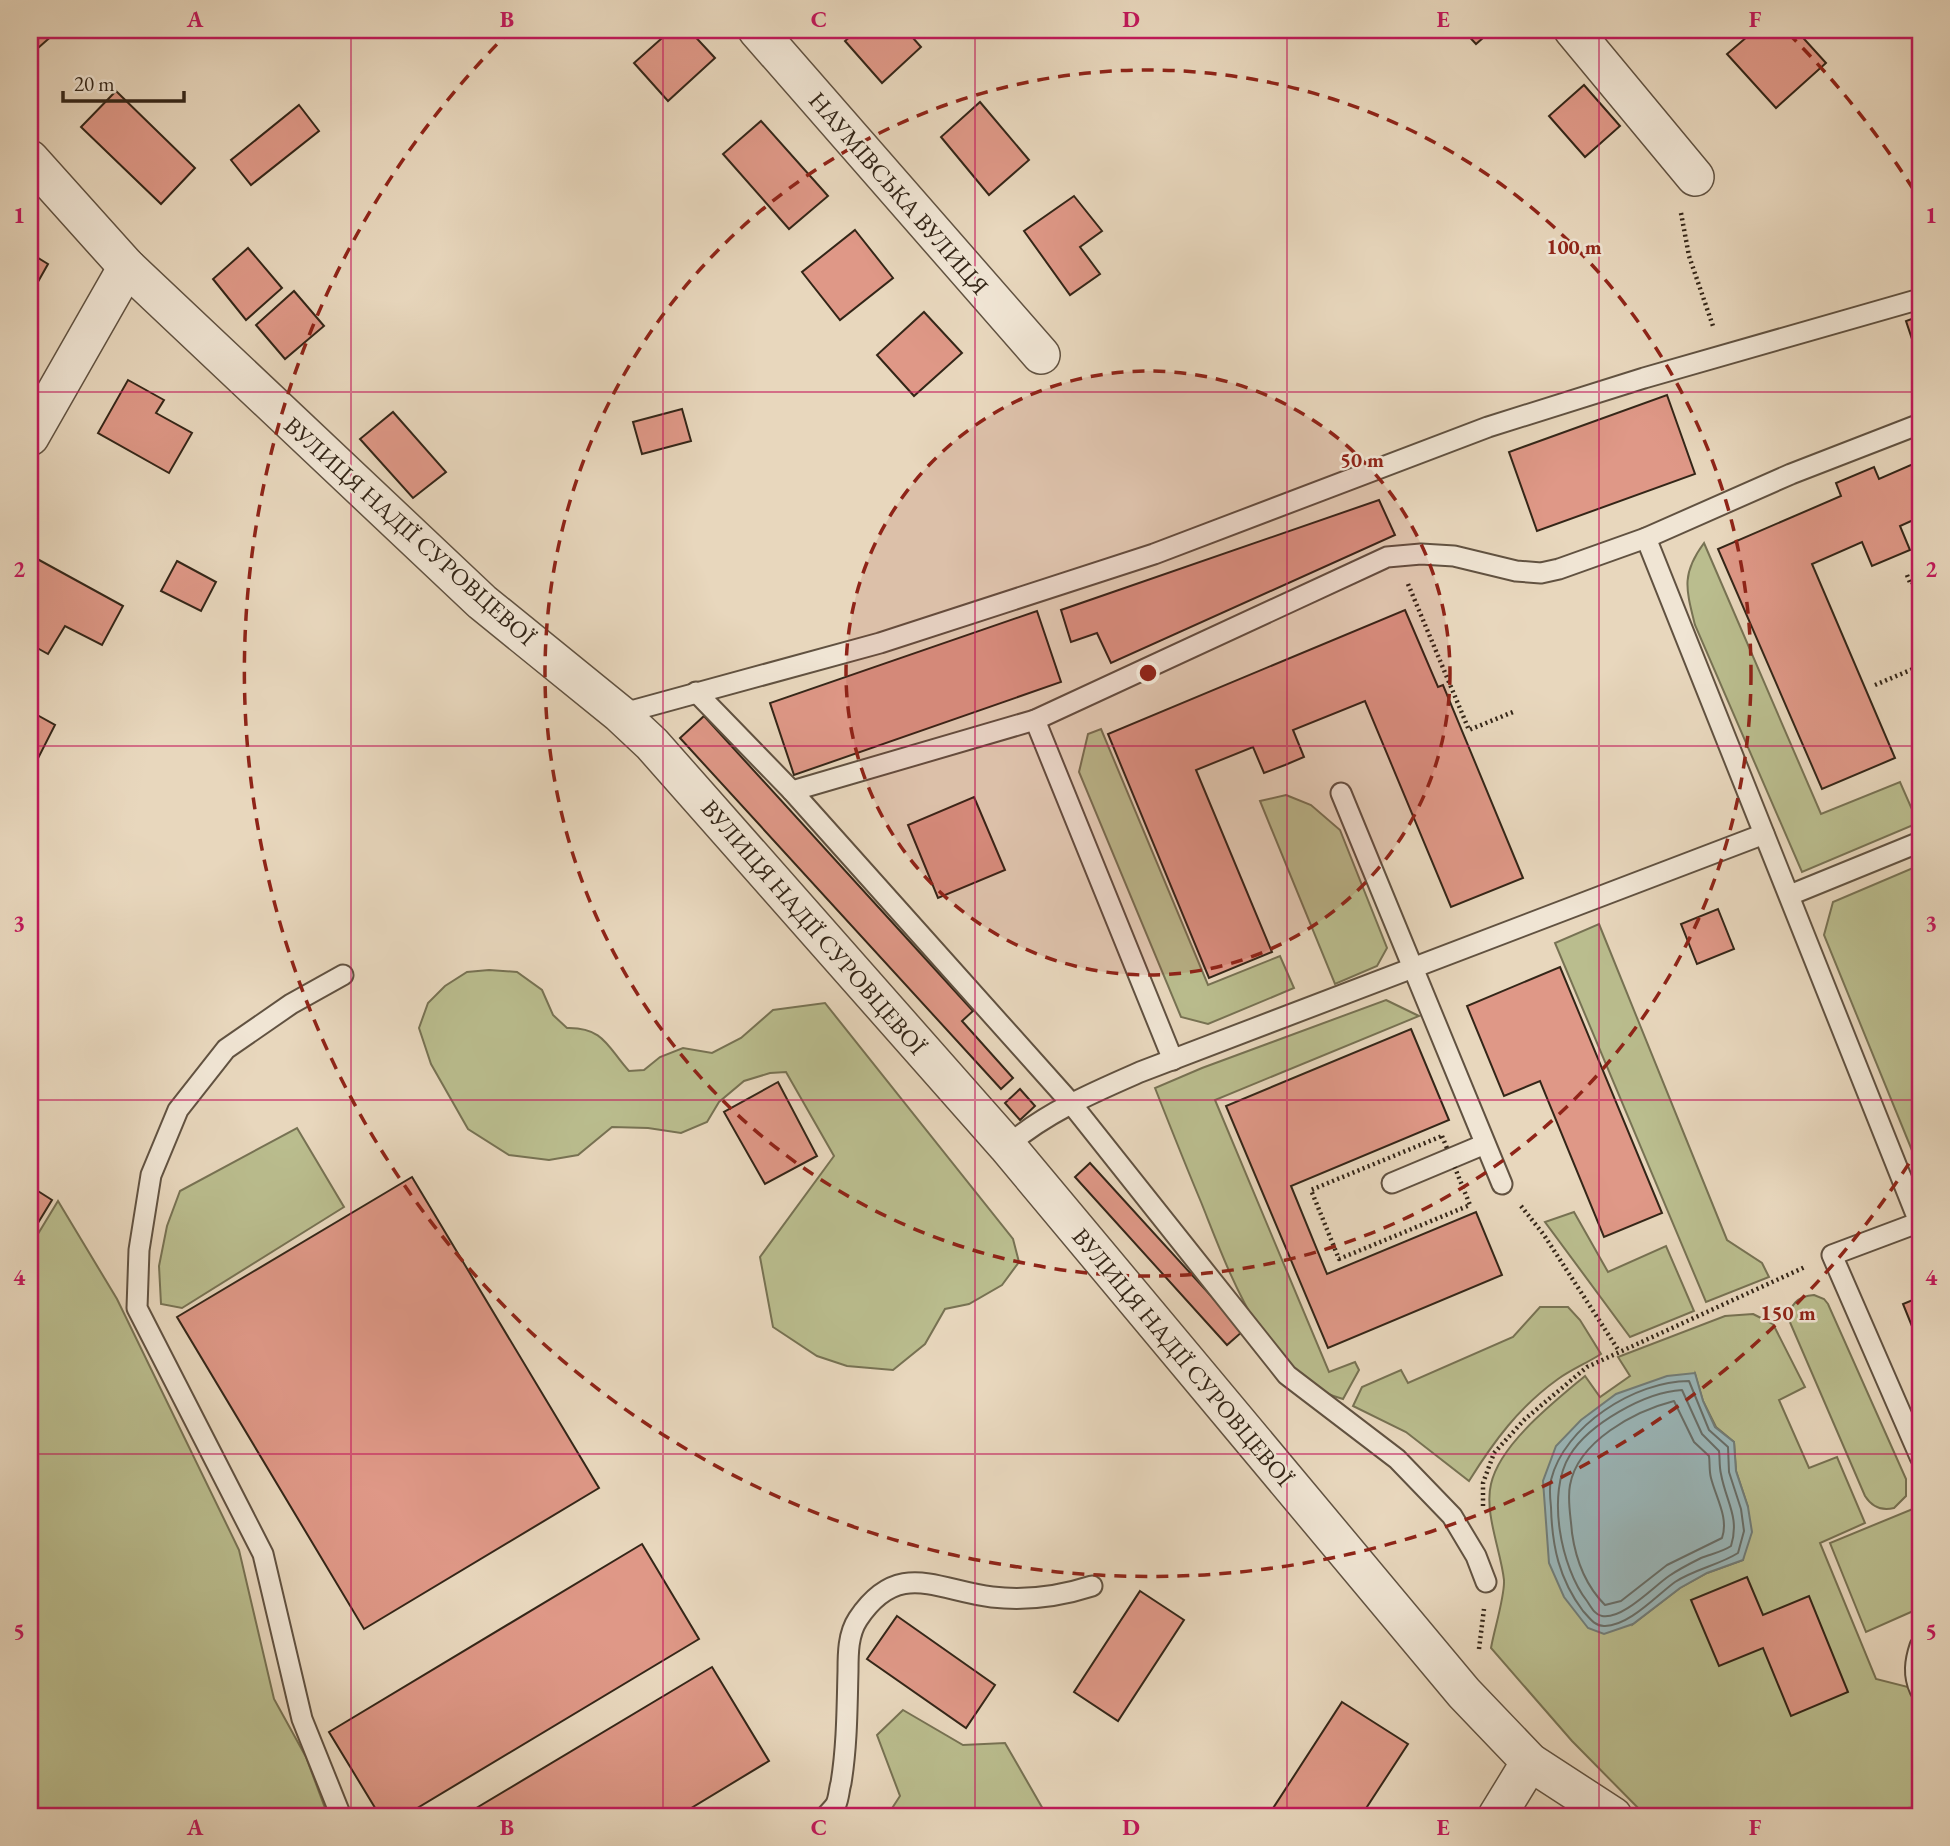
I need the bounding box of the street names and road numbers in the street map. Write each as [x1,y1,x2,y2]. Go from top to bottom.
street label: НАУМІВСЬКА ВУЛИЦЯ [802,85,996,301]
street label: ВУЛИЦЯ НАДІЇ СУРОВЦЕВОЇ [278,410,542,652]
street label: ВУЛИЦЯ НАДІЇ СУРОВЦЕВОЇ [695,793,933,1061]
street label: ВУЛИЦЯ НАДІЇ СУРОВЦЕВОЇ [1066,1221,1300,1493]

